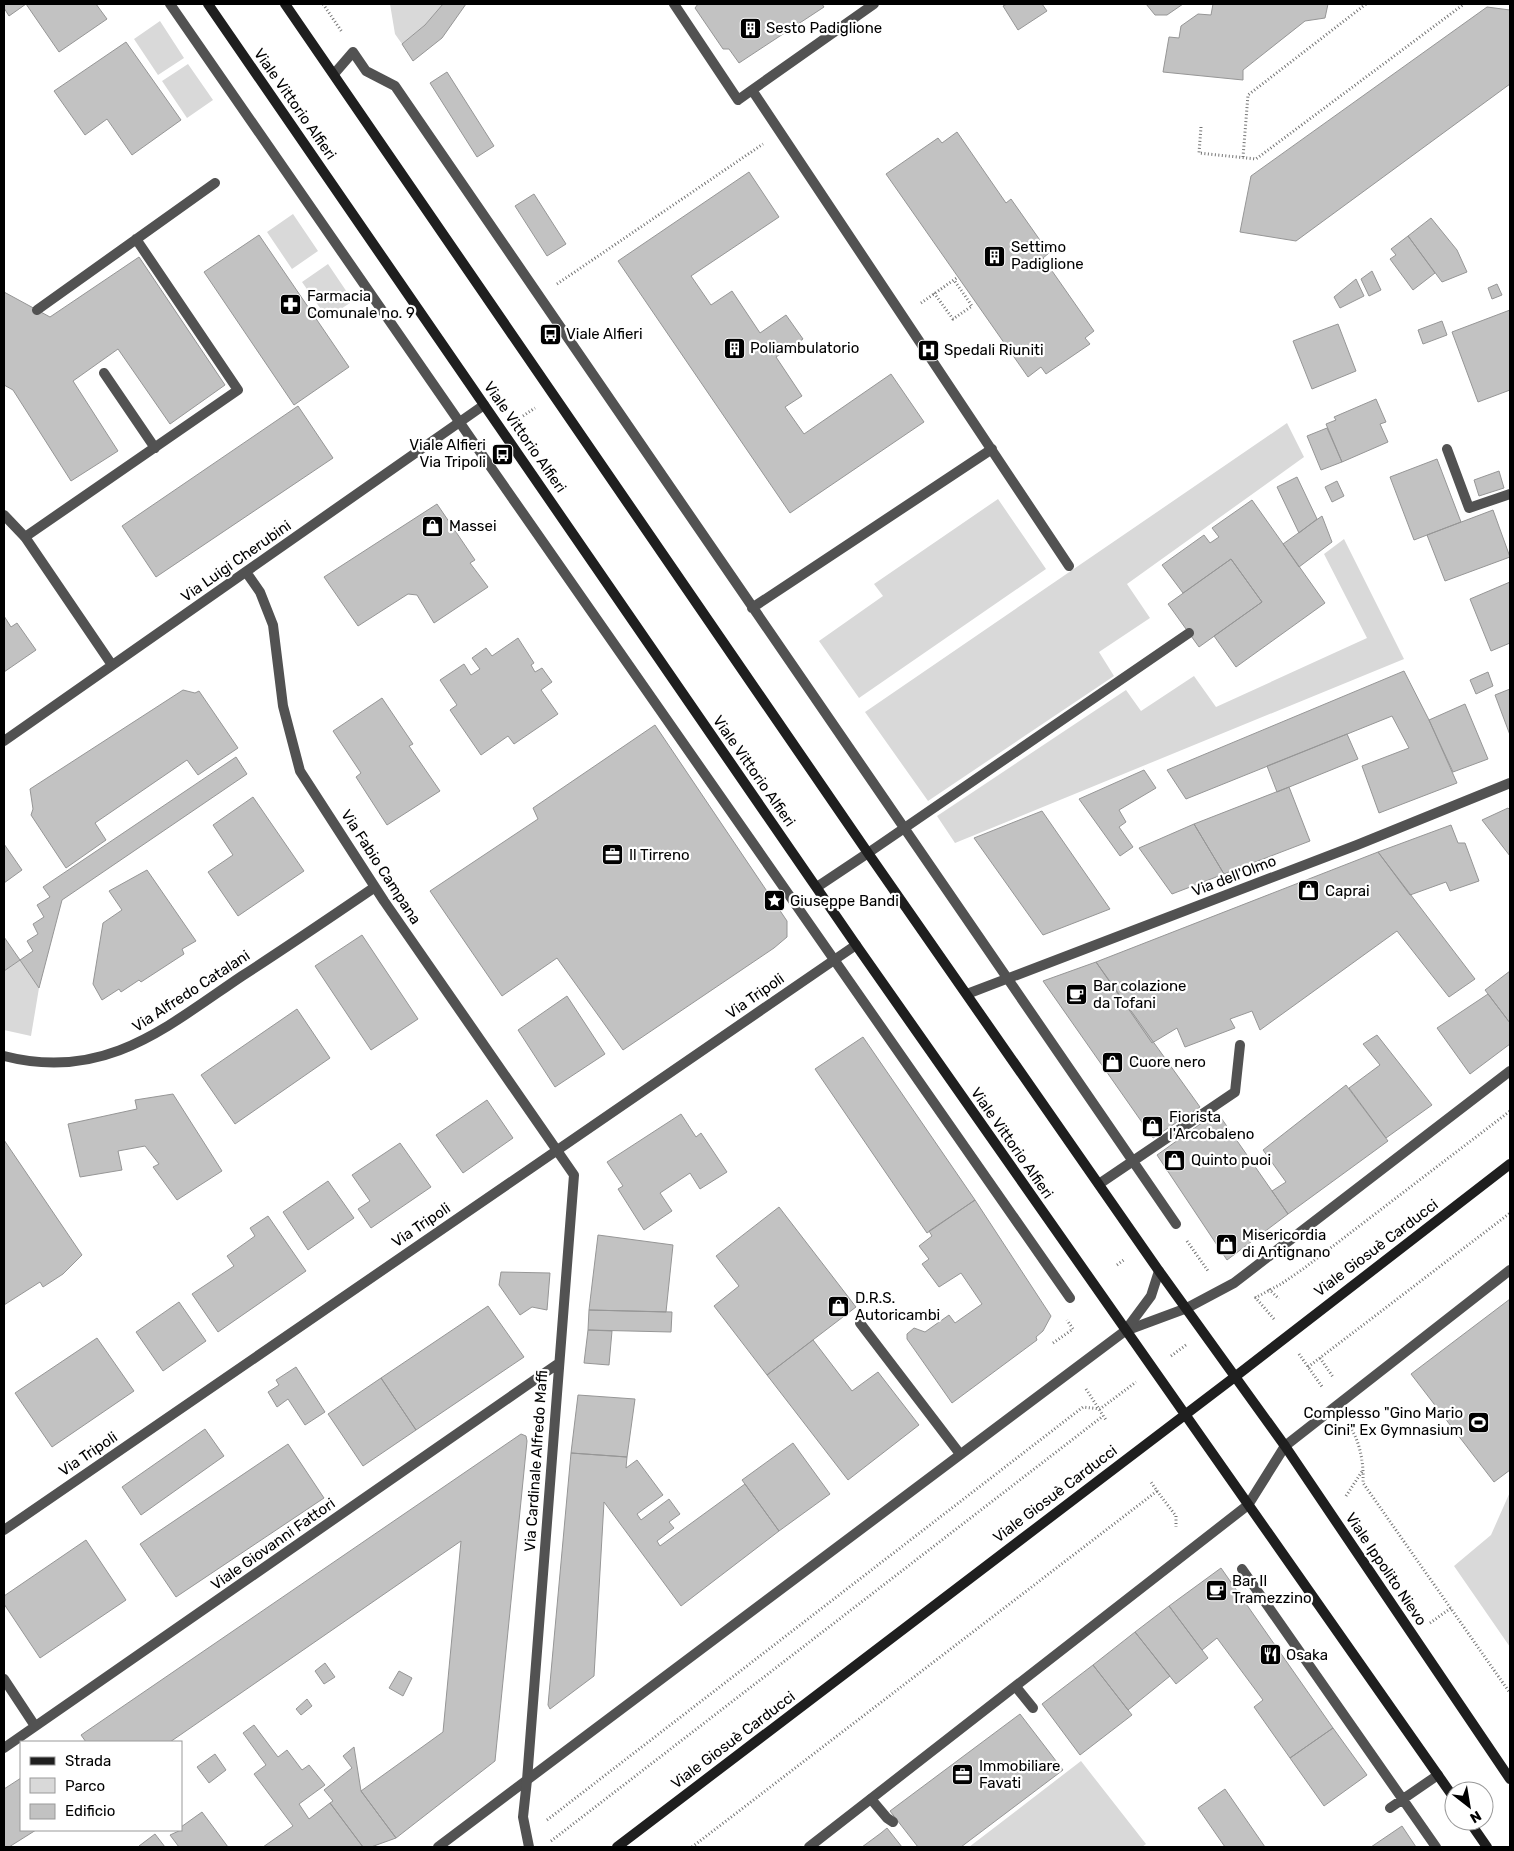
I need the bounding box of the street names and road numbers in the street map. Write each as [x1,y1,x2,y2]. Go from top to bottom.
street label: Viale Vittorio Alfieri [250,45,340,163]
street label: Viale Vittorio Alfieri [480,378,570,496]
street label: Via Luigi Cherubini [178,516,294,606]
street label: Viale Vittorio Alfieri [709,712,799,830]
street label: Via Fabio Campana [337,806,425,928]
street label: Via dell'Olmo [1189,852,1279,900]
street label: Via Alfredo Catalani [129,946,253,1036]
street label: Via Tripoli [723,970,787,1022]
street label: Viale Vittorio Alfieri [967,1084,1057,1202]
street label: Viale Giosuè Carducci [1310,1196,1442,1300]
street label: Via Tripoli [388,1199,454,1251]
street label: Via Cardinale Alfredo Maffi [521,1370,551,1552]
street label: Via Tripoli [55,1428,121,1480]
street label: Viale Giosuè Carducci [989,1442,1121,1546]
street label: Viale Giovanni Fattori [207,1494,339,1594]
street label: Viale Ippolito Nievo [1342,1509,1430,1629]
street label: Viale Giosuè Carducci [667,1688,799,1792]

